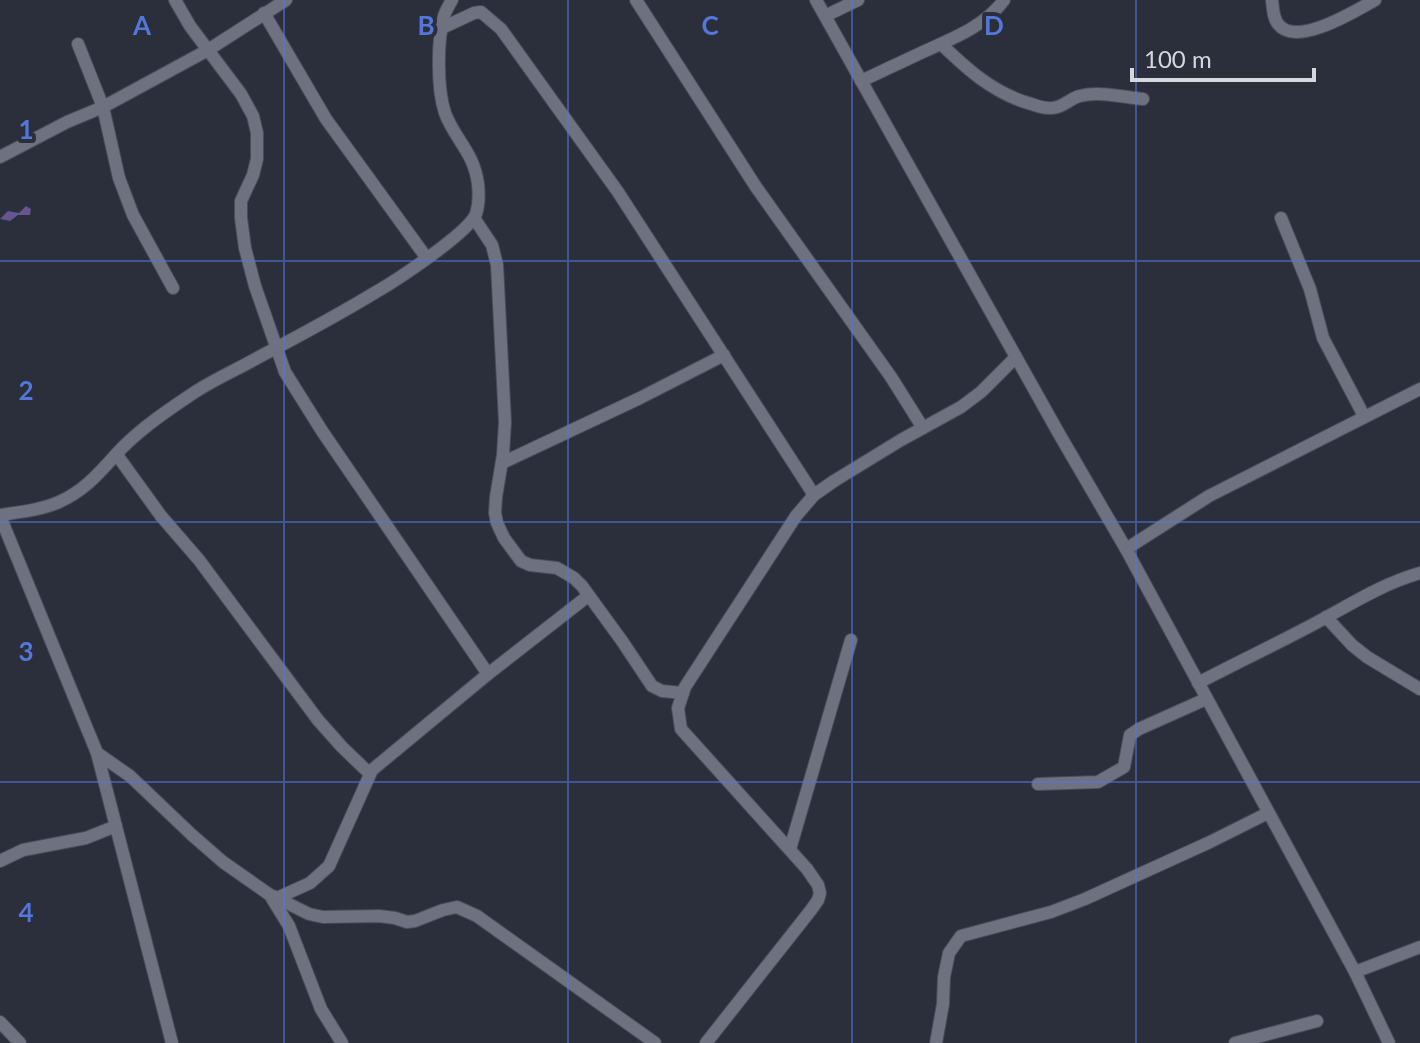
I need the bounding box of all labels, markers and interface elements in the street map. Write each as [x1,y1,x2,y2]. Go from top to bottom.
text: A [132,9,152,41]
text: B [417,9,435,41]
text: C [701,9,719,41]
text: D [984,9,1004,41]
scale bar [1132,32,1314,82]
text: 100 m [1144,44,1212,73]
text: 1 [18,113,34,145]
text: 2 [18,374,34,406]
text: 3 [18,635,34,667]
text: 4 [18,896,34,928]

